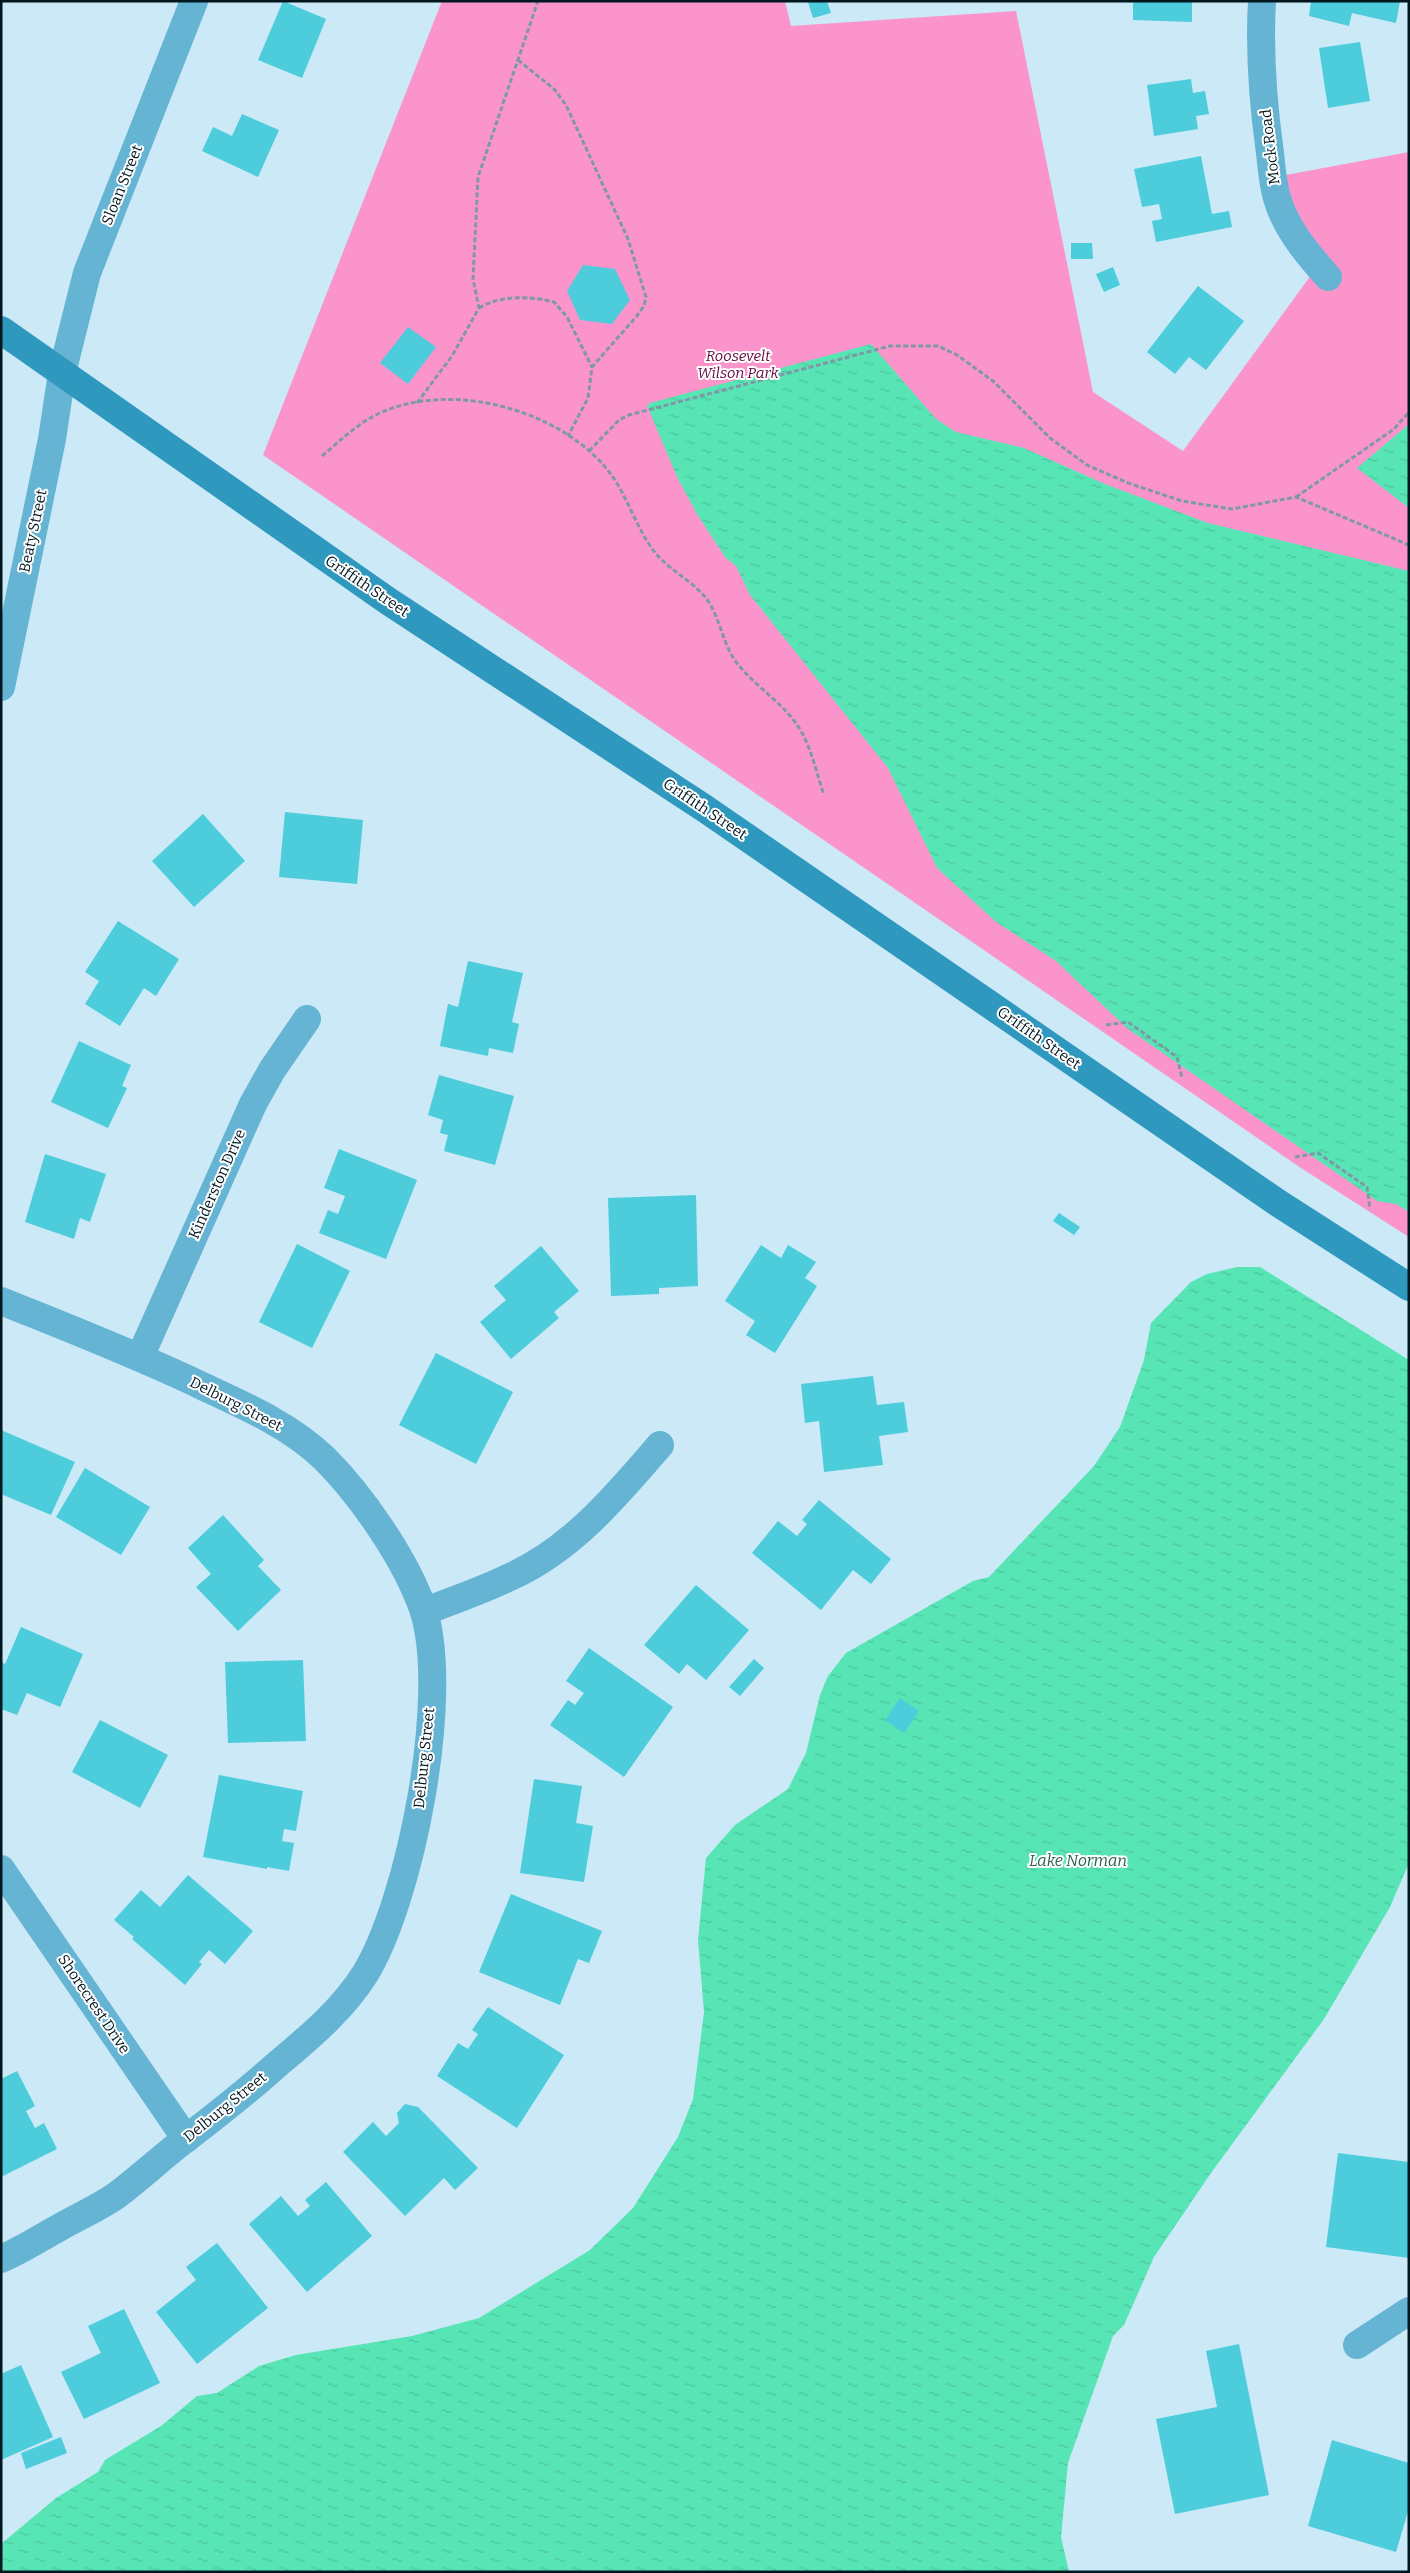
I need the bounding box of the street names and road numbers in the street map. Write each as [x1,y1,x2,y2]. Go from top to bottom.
street label: Mock Road [1256,108,1284,186]
street label: Sloan Street [98,142,146,228]
street label: Beaty Street [15,487,51,574]
street label: Griffith Street [322,551,413,621]
street label: Griffith Street [660,774,751,844]
street label: Griffith Street [994,1003,1084,1074]
street label: Kinderston Drive [185,1126,249,1242]
street label: Delburg Street [187,1373,286,1435]
street label: Delburg Street [410,1706,438,1809]
street label: Shorecrest Drive [54,1951,134,2057]
street label: Delburg Street [180,2068,270,2146]

